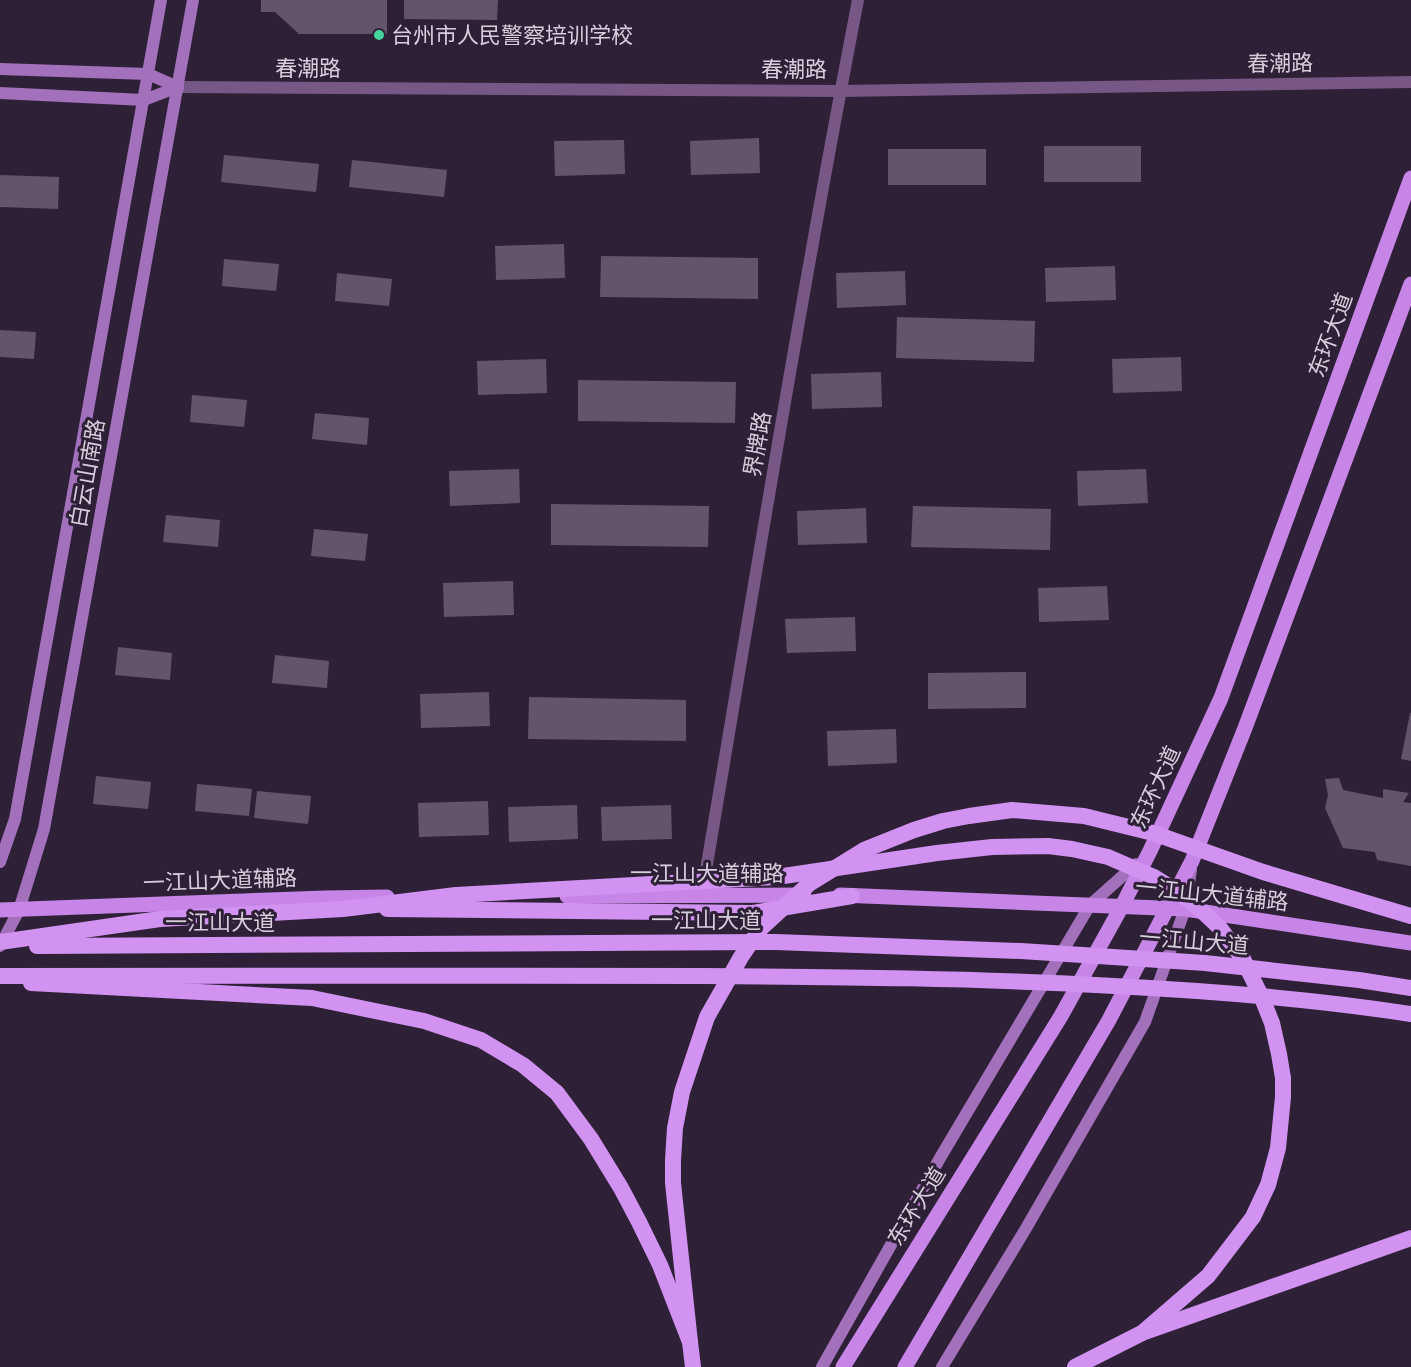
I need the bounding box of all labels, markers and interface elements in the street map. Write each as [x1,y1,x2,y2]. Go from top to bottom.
place label: 台州市人民警察培训学校 [391,21,633,49]
marker: 台州市人民警察培训学校 [372,28,386,42]
street label: 春潮路 [1247,48,1313,78]
street label: 春潮路 [275,54,341,82]
street label: 春潮路 [761,55,827,83]
street label: 东环大道 [1302,289,1358,381]
street label: 界牌路 [737,409,777,479]
street label: 白云山南路 [64,416,110,530]
street label: 东环大道 [1124,741,1186,833]
street label: 一江山大道辅路 [630,859,784,887]
street label: 一江山大道辅路 [143,863,297,897]
street label: 一江山大道辅路 [1134,872,1290,916]
street label: 一江山大道 [651,906,761,934]
street label: 一江山大道 [165,908,275,936]
street label: 一江山大道 [1138,922,1250,960]
street label: 东环大道 [881,1161,951,1251]

